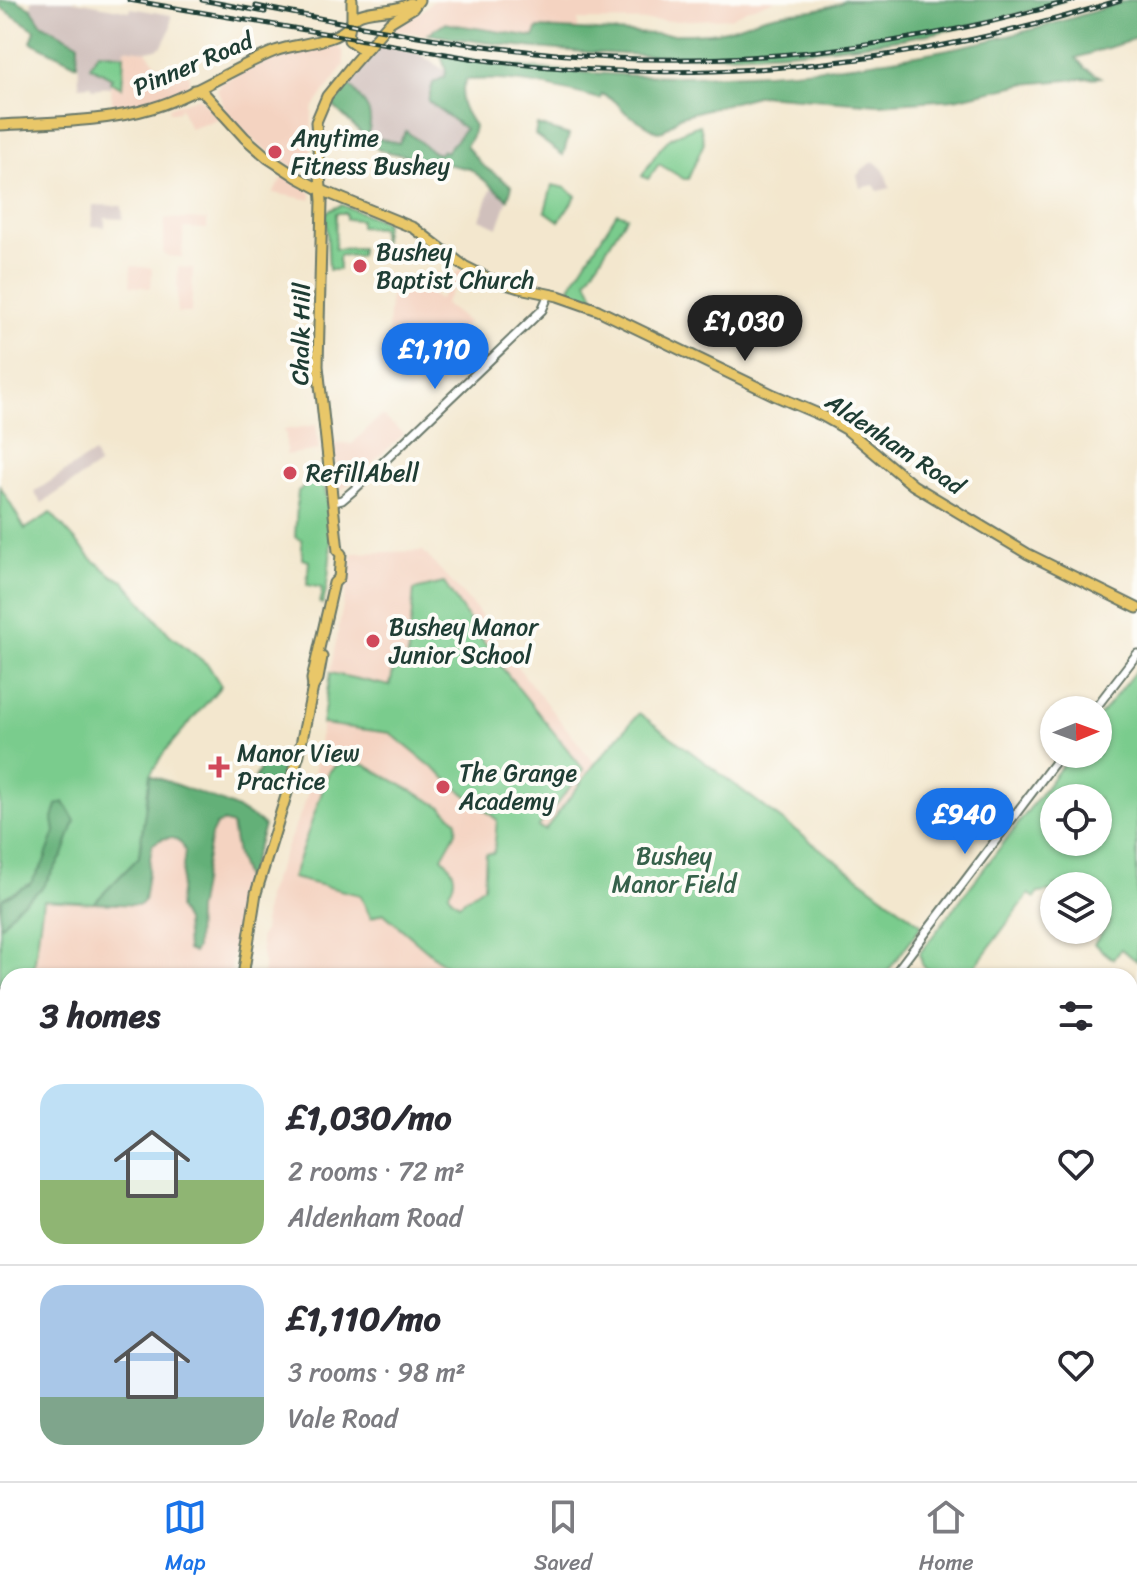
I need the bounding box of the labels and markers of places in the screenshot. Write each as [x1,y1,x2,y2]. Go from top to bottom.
place label: Anytime Fitness Bushey [290,117,451,187]
marker: Anytime Fitness Bushey [266,143,284,161]
place label: Bushey Baptist Church [376,231,534,301]
marker: Bushey Baptist Church [351,257,369,275]
pin: £1,030 [680,295,810,363]
pin: £1,110 [370,323,500,391]
place label: RefillAbell [306,452,420,494]
marker: RefillAbell [281,464,299,482]
place label: Bushey Manor Junior School [388,606,540,676]
marker: Bushey Manor Junior School [364,632,382,650]
place label: Manor View Practice [237,732,360,802]
place label: The Grange Academy [458,752,577,822]
marker: Manor View Practice [208,756,230,778]
marker: The Grange Academy [434,778,452,796]
pin: £940 [918,788,1012,856]

